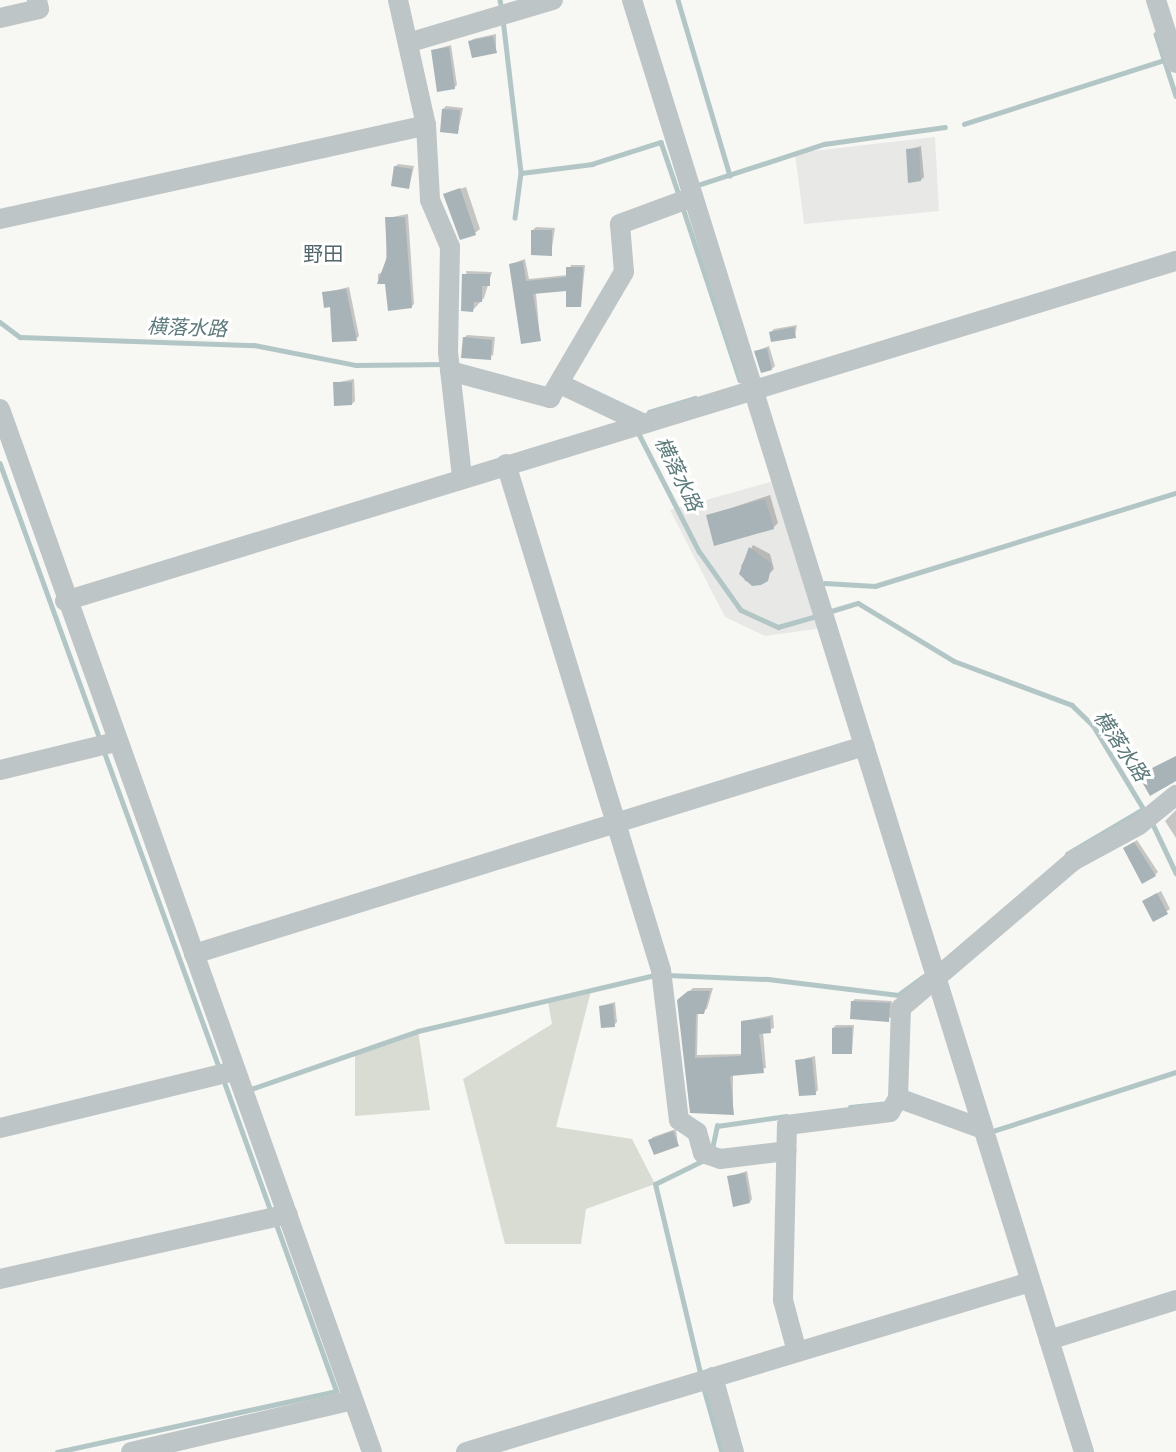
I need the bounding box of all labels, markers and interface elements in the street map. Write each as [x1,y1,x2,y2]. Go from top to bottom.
district label: 野田 [303,242,343,266]
water label: 横落水路 [147,315,227,341]
water label: 横落水路 [650,433,706,515]
water label: 横落水路 [1089,706,1153,786]

